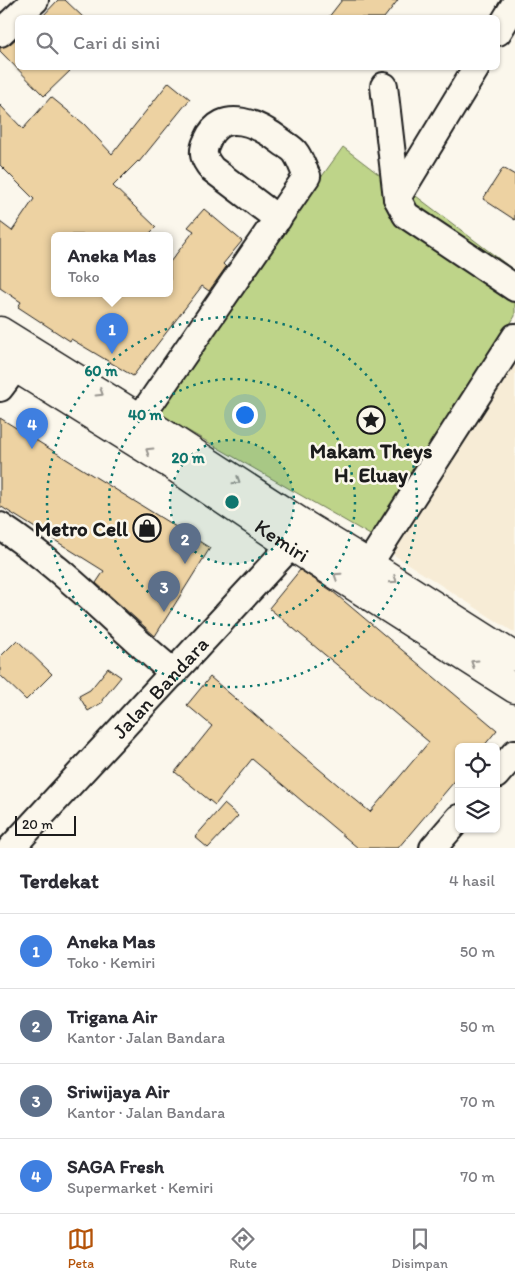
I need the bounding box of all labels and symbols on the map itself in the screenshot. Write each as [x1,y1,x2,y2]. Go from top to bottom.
pin: 1 [96,313,128,354]
text: 60 m [84,362,118,380]
one-way arrow [95,387,104,397]
your location [232,402,258,428]
place icon: Makam Theys H. Eluay [356,405,386,435]
text: 40 m [128,406,163,424]
pin: 4 [16,408,48,449]
place label: Makam Theys H. Eluay [310,438,432,488]
one-way arrow [145,448,154,458]
text: 20 m [171,449,205,467]
one-way arrow [231,475,240,484]
centre of rings [223,493,241,511]
shop icon: Metro Cell [132,513,162,543]
street label: Kemiri [251,513,314,567]
place label: Metro Cell [35,516,129,541]
pin: 2 [169,523,201,564]
pin: 3 [148,571,180,612]
one-way arrow [333,573,342,582]
one-way arrow [389,573,398,583]
street label: Jalan Bandara [106,631,213,743]
one-way arrow [470,660,479,669]
scale bar [15,813,76,836]

